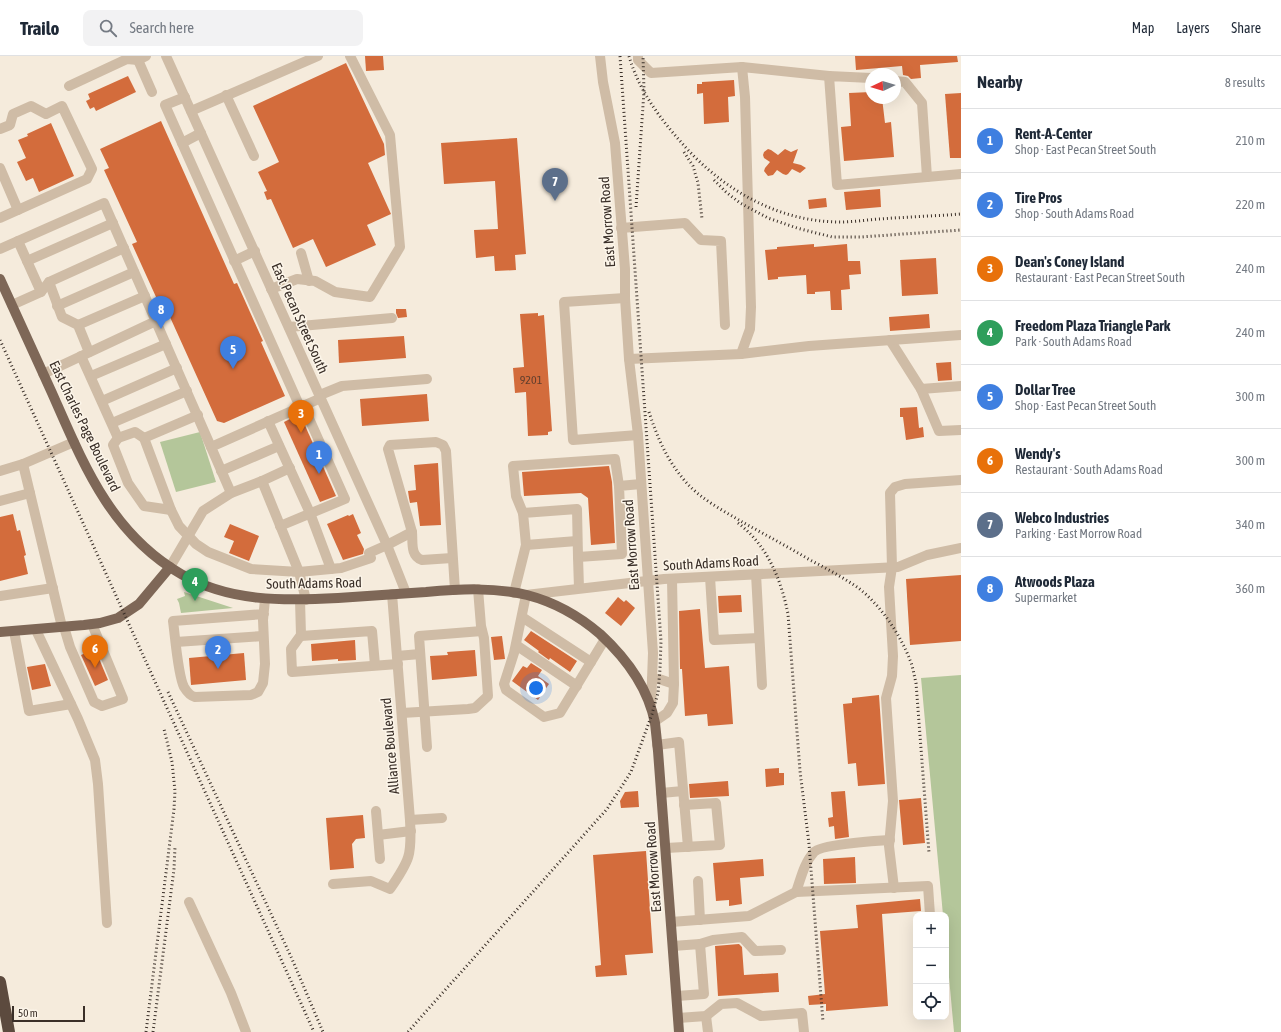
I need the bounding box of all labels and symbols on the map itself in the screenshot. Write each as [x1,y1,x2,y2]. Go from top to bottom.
north arrow [865,68,901,104]
pin: 7 [542,168,568,201]
street label: East Morrow Road [596,176,618,268]
street label: East Pecan Street South [268,260,332,376]
pin: 8 [148,296,174,329]
pin: 5 [220,336,246,369]
street label: East Charles Page Boulevard [46,358,124,494]
house number: 9201 [520,373,543,387]
pin: 3 [288,400,314,433]
pin: 1 [306,441,332,474]
street label: East Morrow Road [620,499,642,591]
street label: South Adams Road [663,553,759,573]
pin: 4 [182,568,208,601]
street label: South Adams Road [266,574,362,592]
pin: 6 [82,635,108,668]
pin: 2 [205,636,231,669]
your location [526,678,546,698]
street label: Alliance Boulevard [378,697,402,795]
street label: East Morrow Road [642,821,664,913]
scale bar [12,1004,85,1023]

